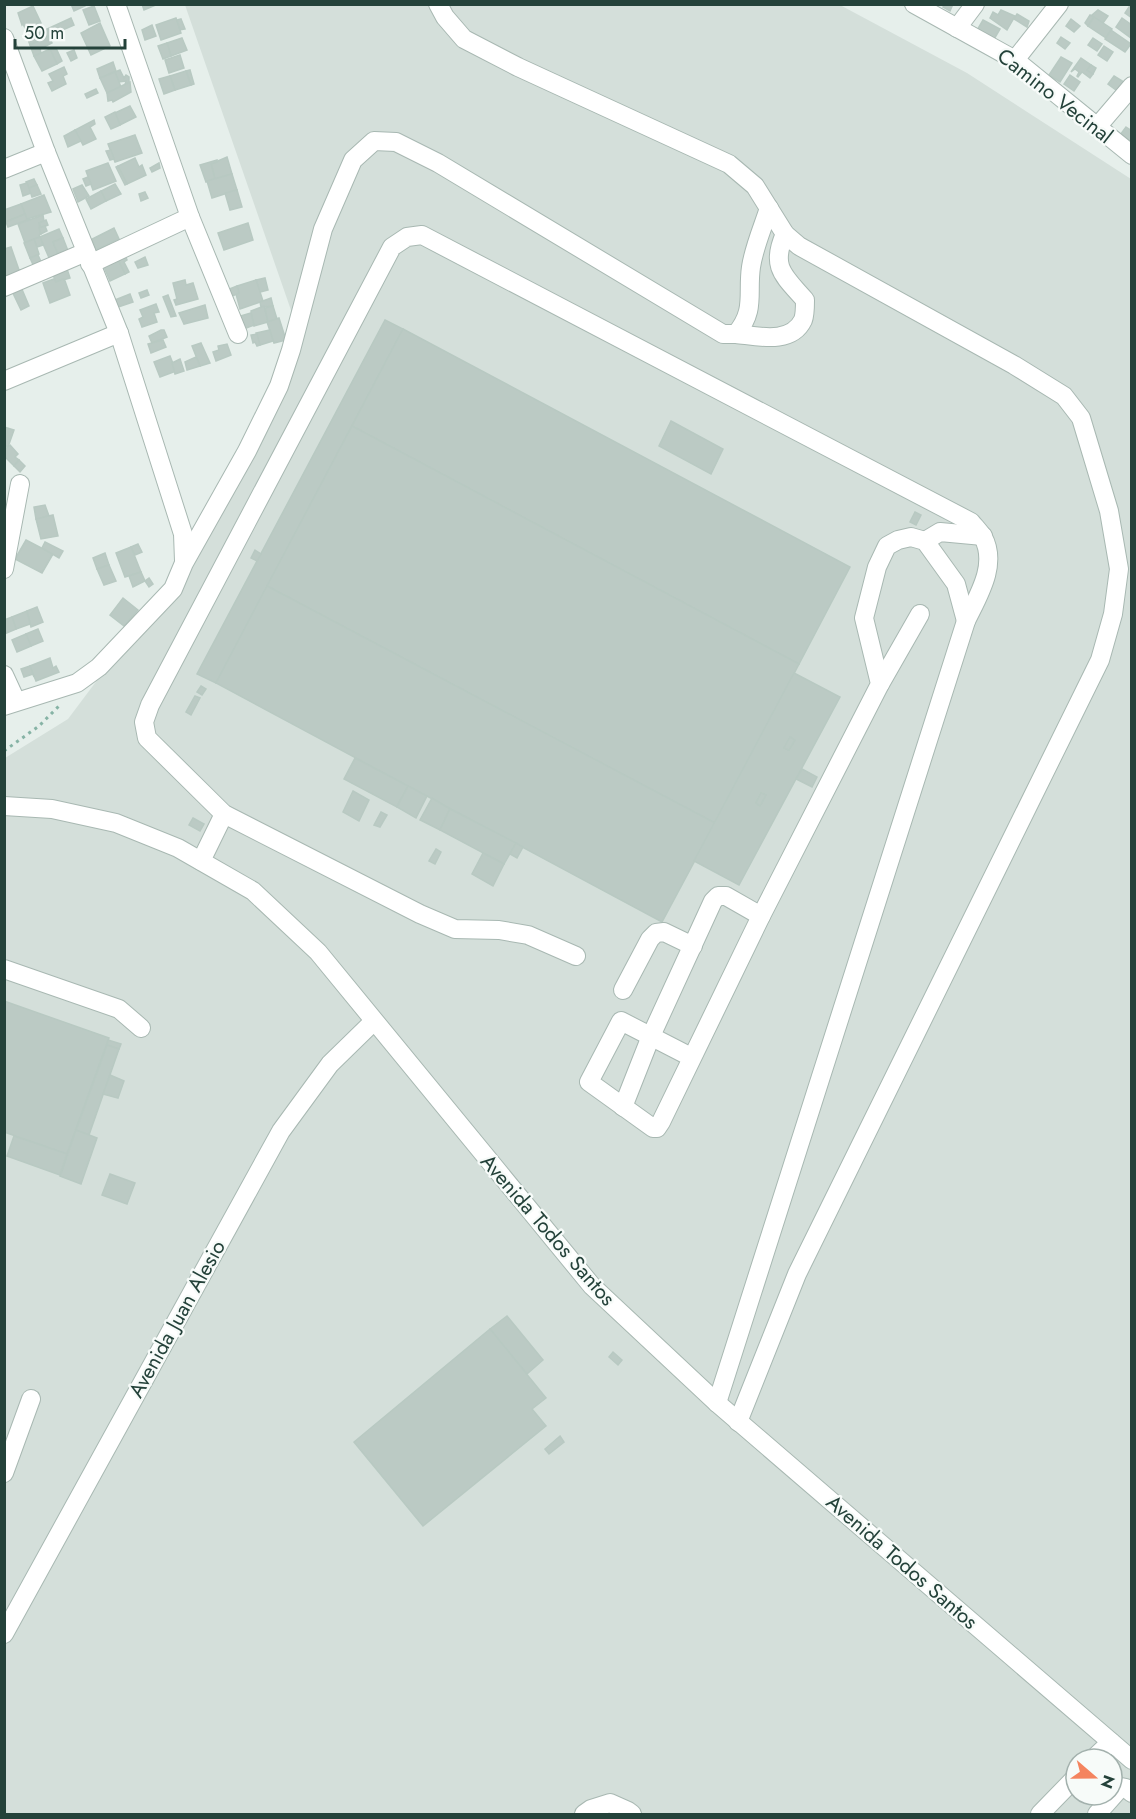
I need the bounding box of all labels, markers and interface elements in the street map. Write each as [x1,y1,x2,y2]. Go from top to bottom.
scale bar [15,12,124,50]
text: 50 m [24,20,64,46]
street label: Camino Vecinal [991,41,1119,151]
street label: Avenida Todos Santos [474,1148,622,1312]
street label: Avenida Juan Alesio [121,1235,233,1403]
street label: Avenida Todos Santos [820,1488,984,1636]
north arrow [1064,1747,1124,1807]
text: N [1095,1772,1121,1792]

